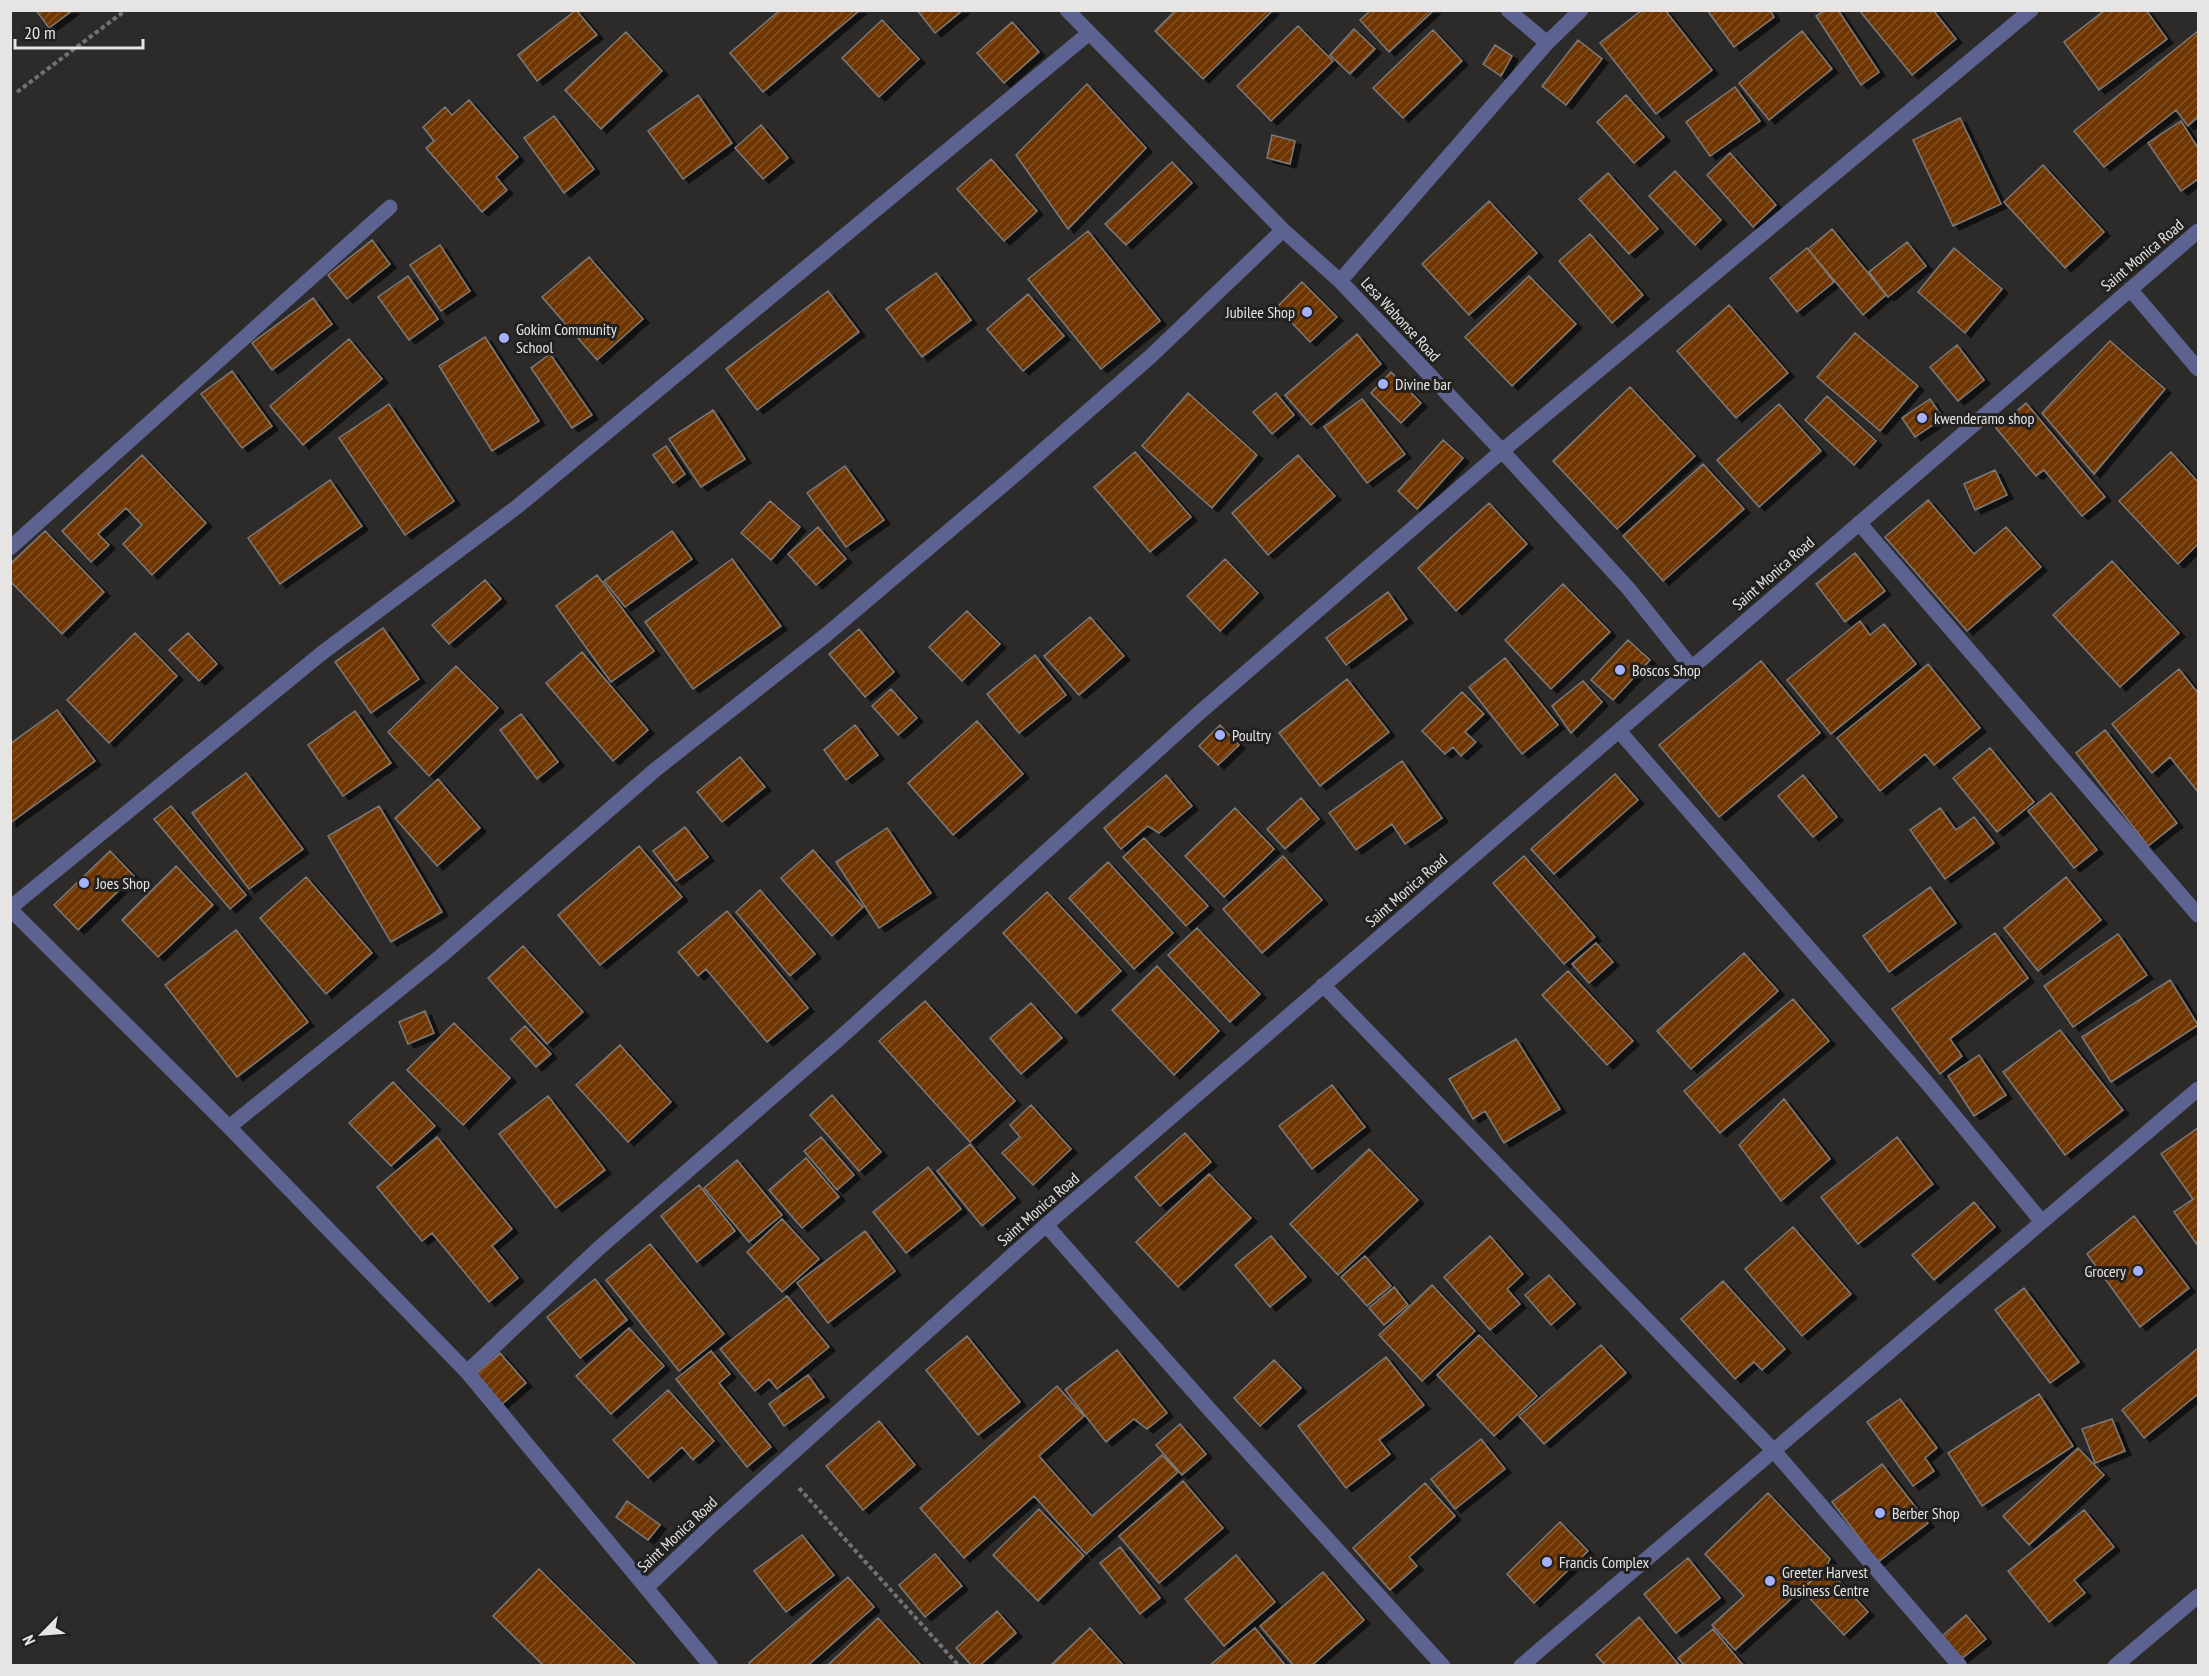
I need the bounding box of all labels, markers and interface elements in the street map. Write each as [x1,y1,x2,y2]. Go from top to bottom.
scale bar [15,12,142,50]
text: 20 m [24,21,56,44]
street label: Saint Monica Road [2097,215,2188,295]
street label: Lesa Wabonse Road [1357,273,1445,365]
place label: Jubilee Shop [1225,302,1295,322]
marker: Jubilee Shop [1300,305,1314,319]
place label: Gokim Community School [516,319,617,357]
marker: Gokim Community School [497,331,511,345]
place label: Divine bar [1395,374,1452,394]
marker: Divine bar [1376,377,1390,391]
place label: kwenderamo shop [1934,408,2035,428]
marker: kwenderamo shop [1915,411,1929,425]
street label: Saint Monica Road [1728,532,1818,614]
place label: Boscos Shop [1632,660,1701,680]
marker: Boscos Shop [1613,663,1627,677]
place label: Poultry [1232,725,1271,745]
marker: Poultry [1213,728,1227,742]
street label: Saint Monica Road [1361,849,1451,931]
place label: Joes Shop [95,873,150,893]
marker: Joes Shop [77,876,91,890]
street label: Saint Monica Road [993,1168,1083,1250]
place label: Grocery [2084,1261,2126,1281]
marker: Grocery [2131,1264,2145,1278]
street label: Saint Monica Road [633,1492,721,1576]
place label: Berber Shop [1892,1503,1960,1523]
marker: Berber Shop [1873,1506,1887,1520]
place label: Francis Complex [1559,1552,1650,1572]
marker: Francis Complex [1540,1555,1554,1569]
place label: Greeter Harvest Business Centre [1782,1562,1869,1600]
marker: Greeter Harvest Business Centre [1763,1574,1777,1588]
north arrow [12,1604,72,1664]
text: N [18,1632,39,1648]

